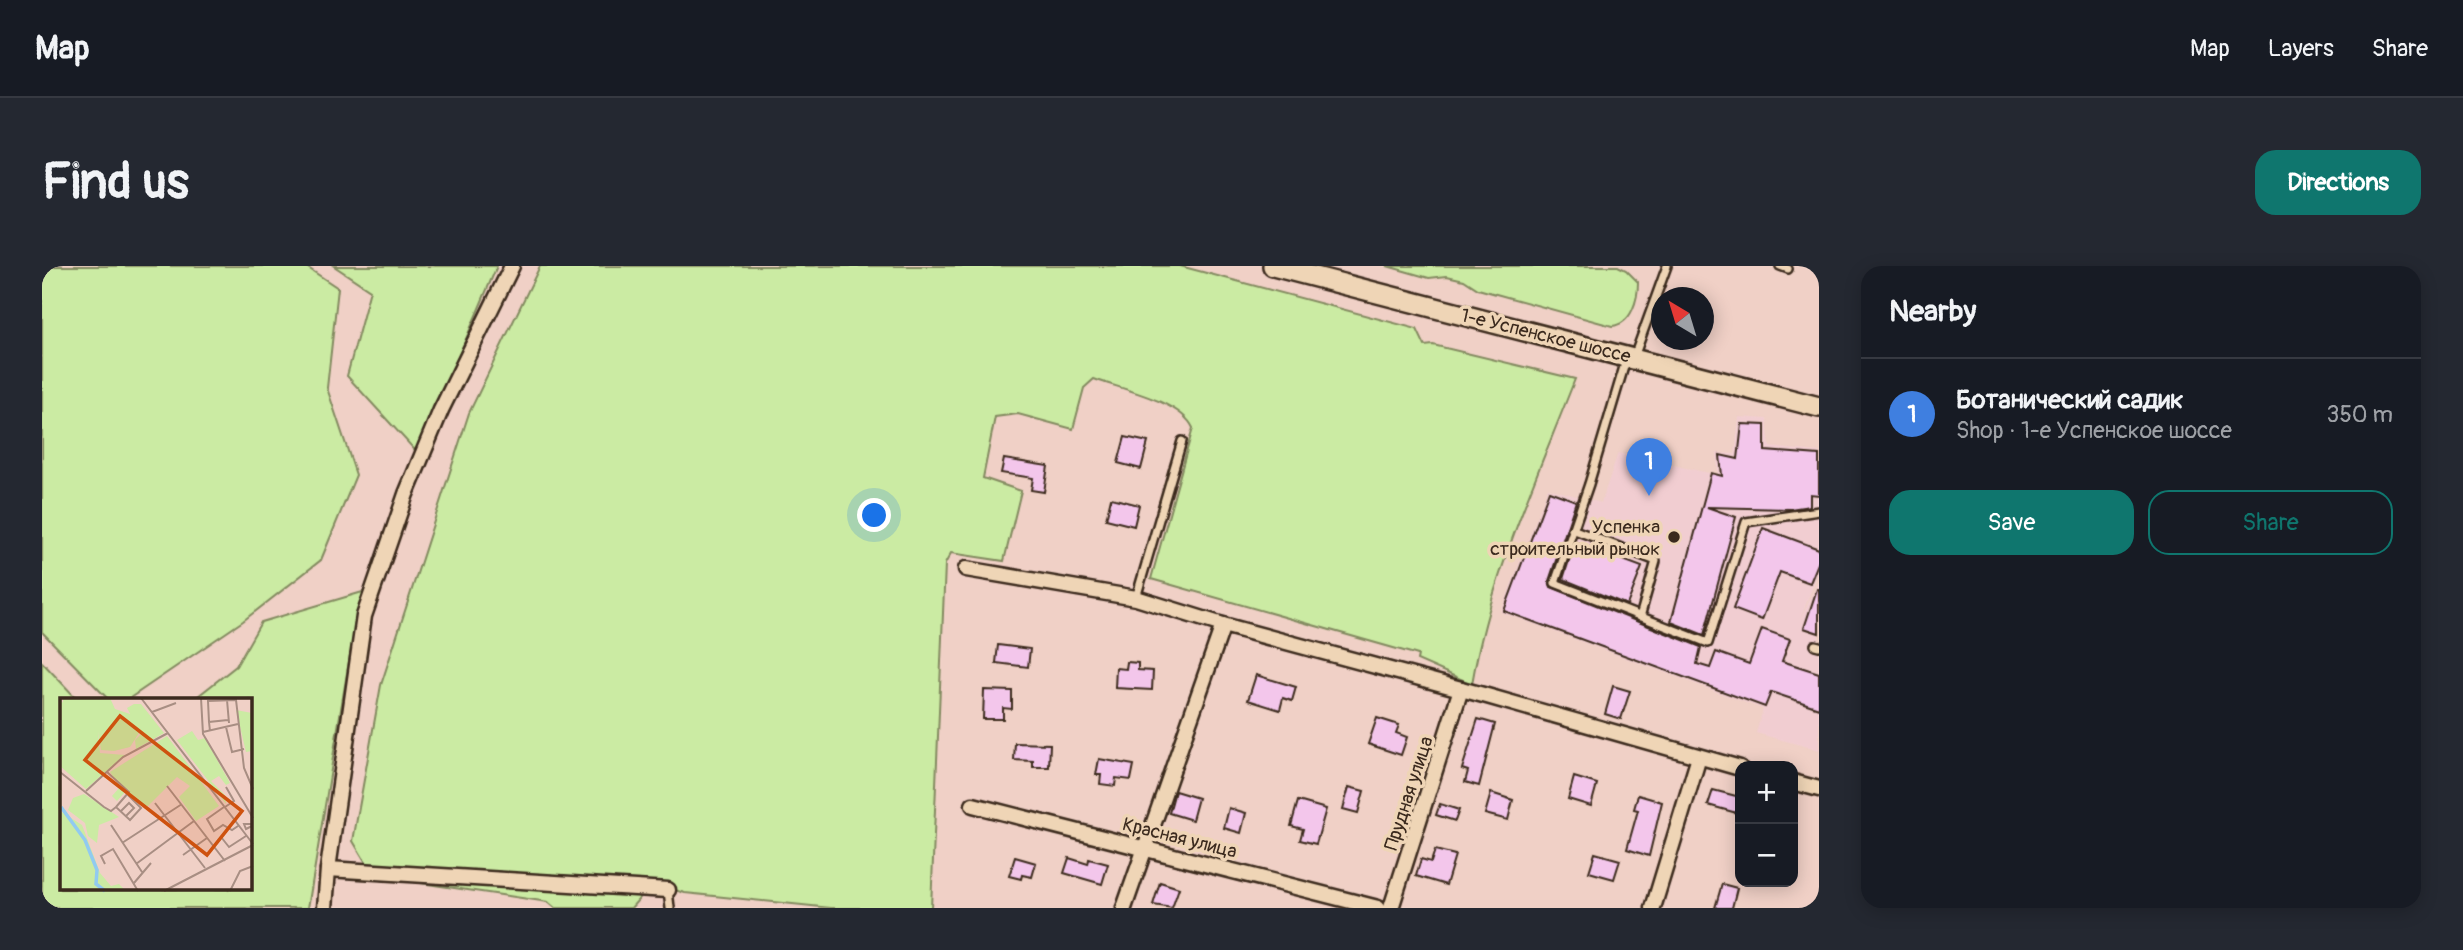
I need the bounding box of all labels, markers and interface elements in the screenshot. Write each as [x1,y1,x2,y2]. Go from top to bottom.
text: Map [35,28,90,69]
text: Map [2190,34,2230,63]
text: Layers [2268,34,2334,63]
text: Share [2372,34,2428,63]
button: Directions [2255,150,2421,215]
text: Find us [42,152,189,213]
north arrow [1651,287,1714,350]
text: Nearby [1889,293,1976,330]
street label: 1-е Успенское шоссе [1458,303,1634,369]
text: Ботанический садик [1956,384,2183,416]
text: 1 [1908,400,1917,429]
text: 350 m [2327,400,2393,429]
text: Shop · 1-е Успенское шоссе [1956,416,2232,445]
pin: 1 [1626,438,1672,496]
button: Save [1889,490,2134,555]
button: Share [2148,490,2393,555]
your location [857,498,891,532]
place label: Успенка строительный рынок [1490,515,1660,561]
marker: Успенка строительный рынок [1666,529,1682,545]
inset map [60,698,252,890]
street label: Прудная улица [1379,733,1439,853]
map controls [1735,761,1798,887]
button: + [1735,761,1798,824]
street label: Красная улица [1120,812,1240,864]
button: − [1735,824,1798,887]

